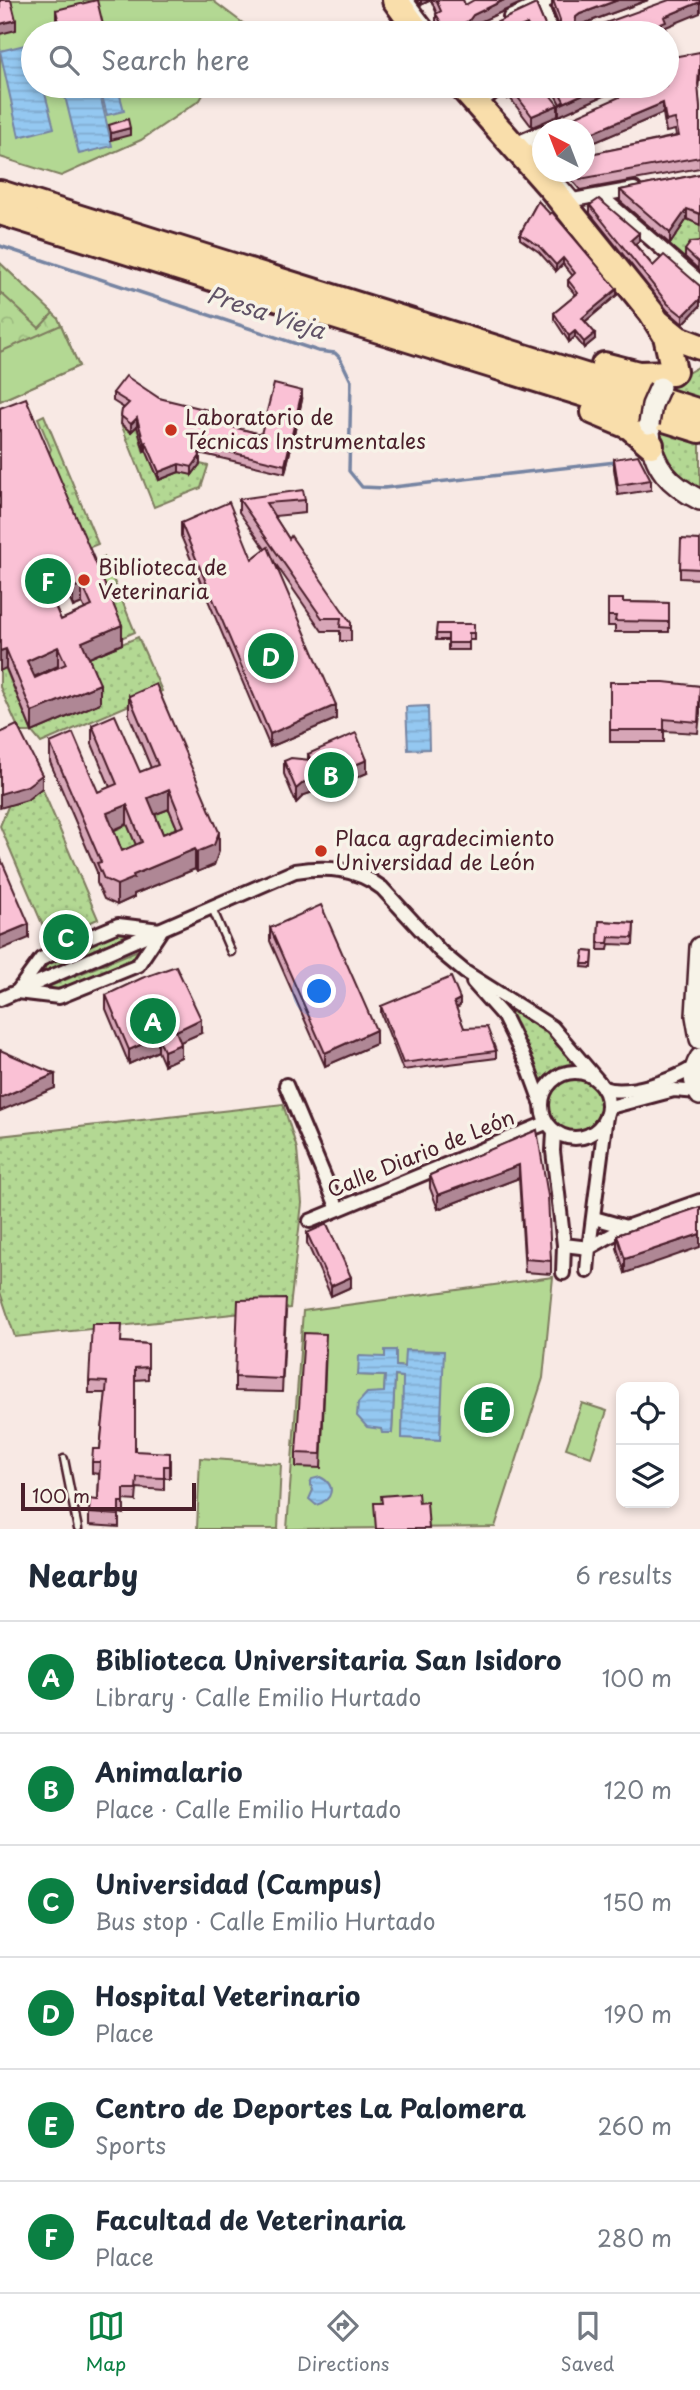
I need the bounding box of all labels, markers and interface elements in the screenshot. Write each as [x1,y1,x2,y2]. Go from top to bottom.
search box [21,21,679,98]
text: Search here [101,40,250,79]
icon: search [45,41,83,79]
north arrow [532,119,595,182]
water label: Presa Vieja [203,276,331,347]
place label: Laboratorio de Técnicas Instrumentales [185,400,426,456]
marker: Laboratorio de Técnicas Instrumentales [163,422,179,438]
place label: Biblioteca de Veterinaria [98,550,227,606]
pin: F [25,555,71,607]
marker: Biblioteca de Veterinaria [76,572,92,588]
pin: D [248,630,294,682]
pin: B [308,749,354,801]
place label: Placa agradecimiento Universidad de León [335,821,554,877]
marker: Placa agradecimiento Universidad de León [313,843,329,859]
pin: C [43,911,89,963]
your location [302,974,336,1008]
pin: A [130,995,176,1047]
street label: Calle Diario de León [322,1100,519,1204]
map controls [616,1382,679,1508]
button: locate [616,1382,679,1445]
pin: E [464,1384,510,1436]
button: layers [616,1445,679,1508]
scale bar [21,1480,196,1512]
text: 100 m [32,1481,90,1509]
text: Nearby [28,1552,138,1597]
text: 6 results [576,1557,672,1592]
text: Biblioteca Universitaria San Isidoro [95,1640,561,1679]
text: A [42,1660,60,1695]
text: 100 m [602,1660,672,1695]
text: Library · Calle Emilio Hurtado [95,1679,421,1714]
text: Animalario [95,1752,242,1791]
text: B [43,1772,59,1807]
text: 120 m [604,1772,672,1807]
text: Place · Calle Emilio Hurtado [95,1791,401,1826]
text: Universidad (Campus) [95,1864,382,1903]
text: C [42,1884,60,1919]
text: 150 m [603,1884,672,1919]
text: Bus stop · Calle Emilio Hurtado [95,1903,435,1938]
text: Hospital Veterinario [95,1976,360,2015]
text: D [42,1996,60,2031]
text: 190 m [604,1996,672,2031]
text: Place [95,2015,154,2050]
text: Centro de Deportes La Palomera [95,2088,526,2127]
text: E [44,2108,58,2143]
text: 260 m [597,2108,672,2143]
text: Sports [95,2127,166,2162]
text: Facultad de Veterinaria [95,2200,406,2239]
text: F [44,2220,58,2255]
text: 280 m [597,2220,672,2255]
text: Place [95,2239,154,2274]
tab: Map [86,2307,126,2377]
tab: Directions [297,2307,390,2377]
tab: Saved [561,2307,614,2377]

